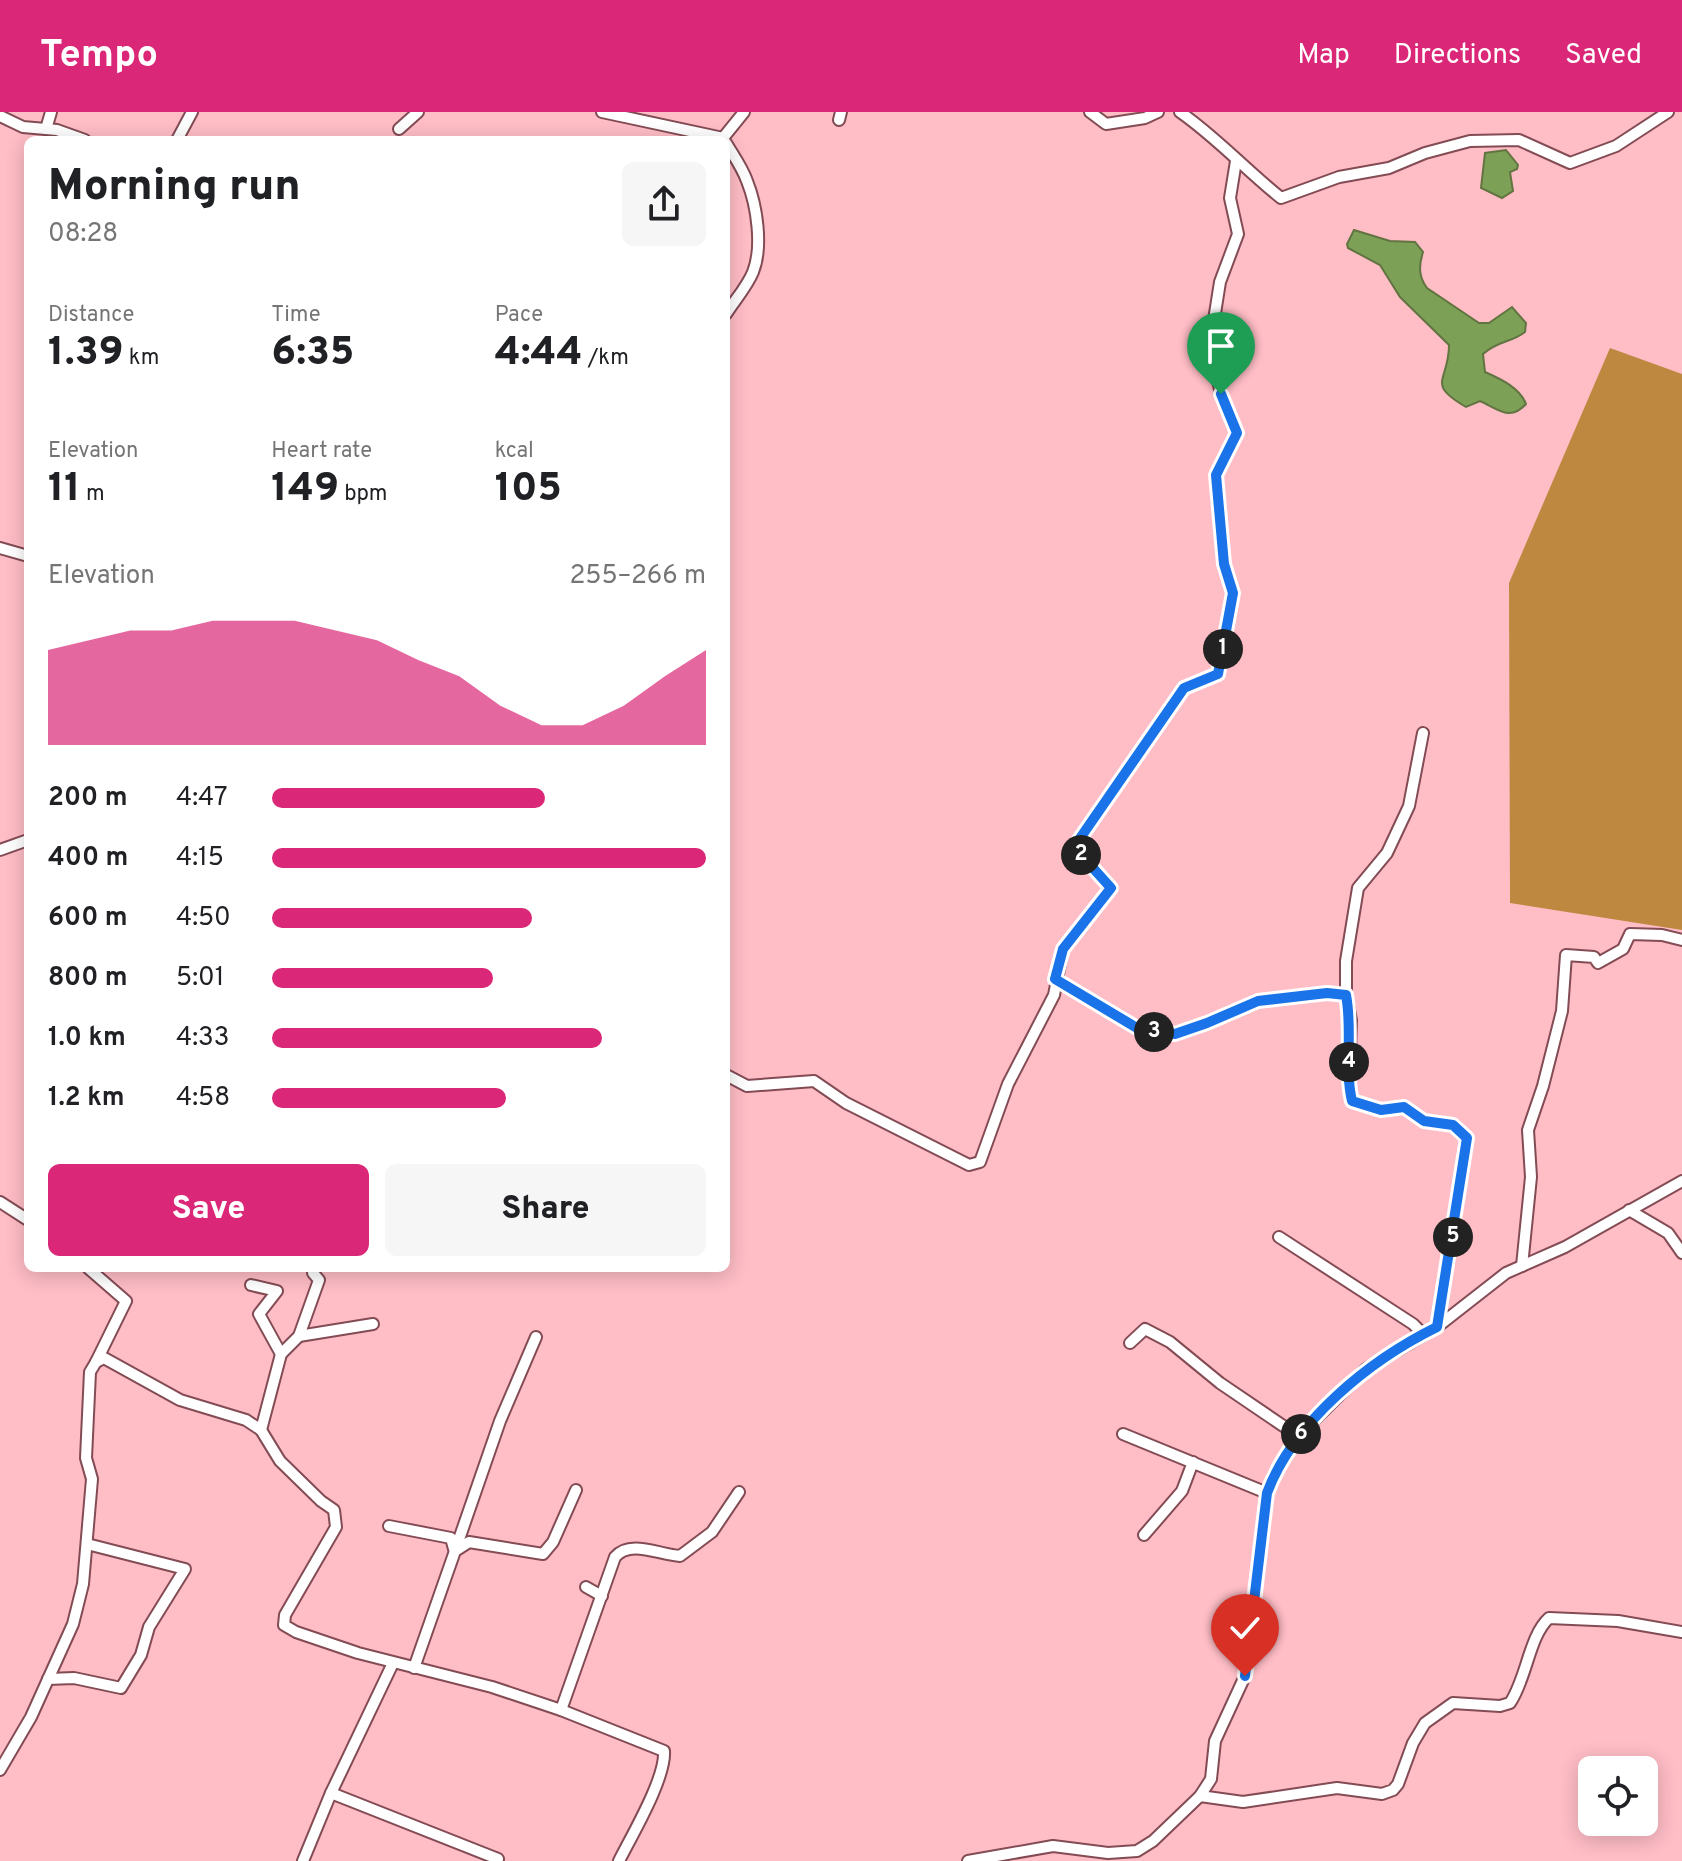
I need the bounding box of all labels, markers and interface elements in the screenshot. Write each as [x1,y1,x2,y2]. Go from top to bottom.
text: Tempo [40,32,158,81]
text: Map [1297,38,1350,74]
text: Directions [1394,38,1521,74]
text: Saved [1565,38,1642,74]
text: Morning run [48,160,301,216]
button: share [622,162,706,246]
text: 08:28 [48,218,118,251]
text: Distance [48,302,134,329]
text: Time [271,302,321,329]
text: Pace [495,302,543,329]
pin [1187,312,1255,394]
icon: arrive [1199,324,1243,368]
text: 1.39 [48,329,124,379]
text: 6:35 [271,329,354,379]
text: 4:44 [495,329,583,379]
text: km [124,345,159,372]
text: /km [583,345,629,372]
text: Elevation [48,438,138,465]
text: Heart rate [271,438,372,465]
text: kcal [495,438,534,465]
text: 11 [48,465,81,515]
text: 149 [271,465,339,515]
text: 105 [495,465,562,515]
text: m [81,481,105,508]
text: bpm [339,481,387,508]
text: Elevation [48,560,155,593]
text: 255–266 m [569,560,706,593]
pin: 1 [1203,629,1243,669]
text: 1 [1219,635,1227,662]
text: 200 m [48,782,127,815]
text: 4:47 [176,782,227,815]
pin: 2 [1061,835,1101,875]
text: 2 [1074,841,1088,868]
text: 400 m [48,842,128,875]
text: 4:15 [176,842,224,875]
text: 600 m [48,902,128,935]
text: 4:50 [176,902,231,935]
text: 800 m [48,962,128,995]
text: 5:01 [176,962,224,995]
pin: 3 [1134,1012,1174,1052]
text: 3 [1147,1018,1161,1045]
text: 1.0 km [48,1022,126,1055]
text: 4:33 [176,1022,229,1055]
pin: 4 [1329,1042,1369,1082]
text: 4 [1342,1048,1356,1075]
text: 1.2 km [48,1082,125,1115]
text: 4:58 [176,1082,230,1115]
button: Save [48,1164,369,1256]
button: Share [385,1164,706,1256]
pin: 5 [1433,1217,1473,1257]
text: 5 [1446,1223,1460,1250]
pin: 6 [1281,1414,1321,1454]
text: 6 [1294,1420,1308,1447]
pin [1211,1594,1279,1676]
icon: check [1223,1606,1267,1650]
map controls [1578,1756,1658,1836]
button: locate [1578,1756,1658,1836]

